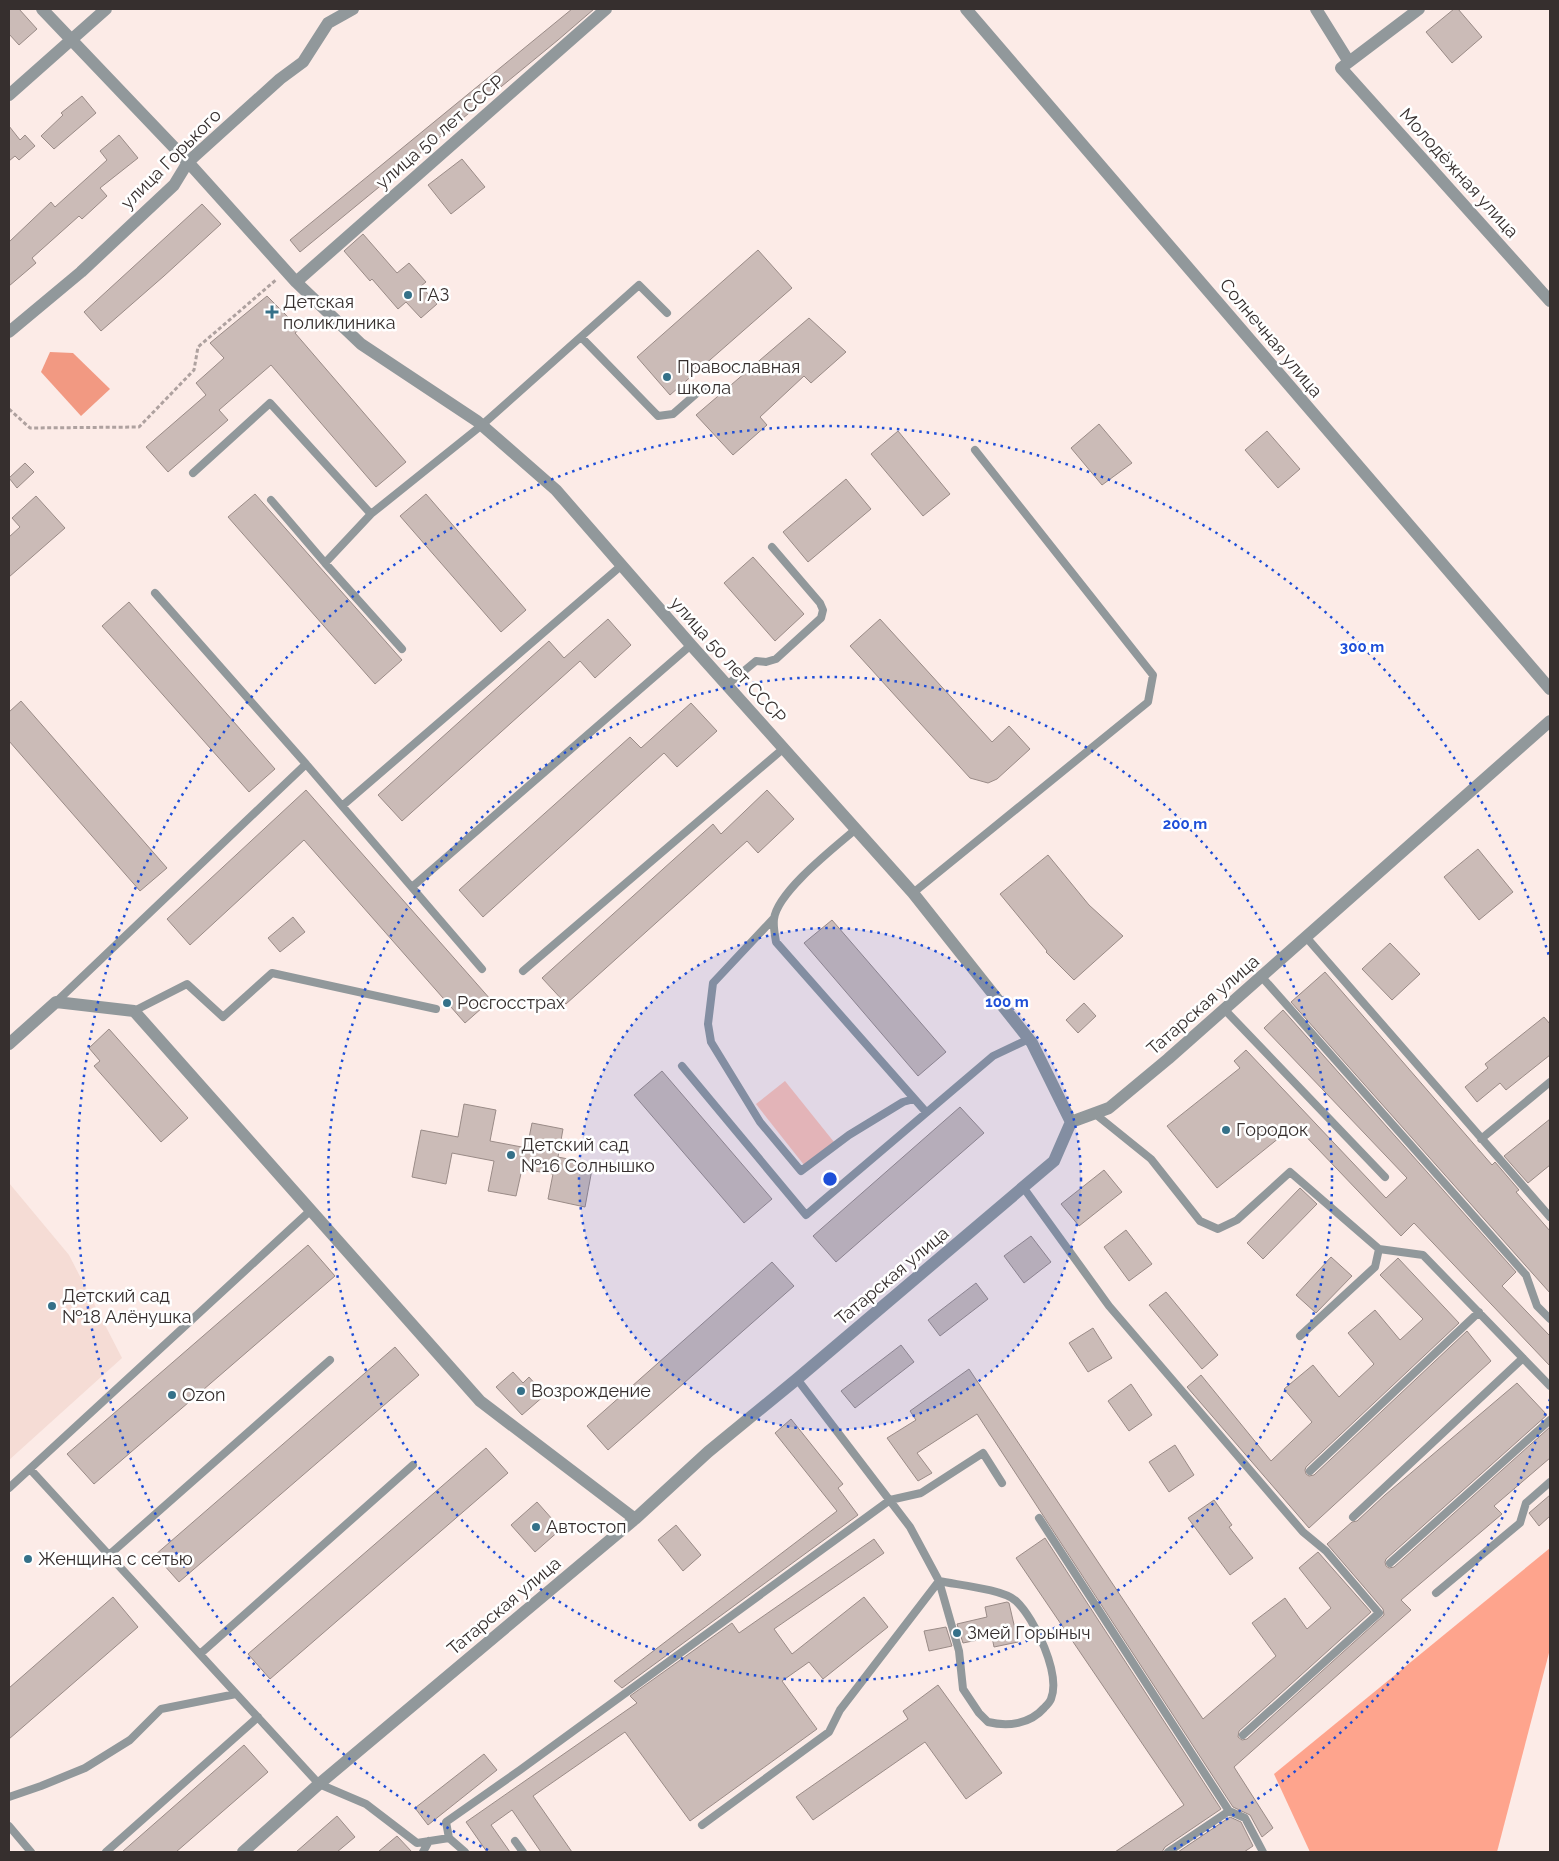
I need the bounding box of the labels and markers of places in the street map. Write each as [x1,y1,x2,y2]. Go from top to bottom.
place label: ГАЗ [418,284,449,305]
marker: ГАЗ [402,289,414,301]
place label: Детская поликлиника [283,291,395,333]
marker: Детская поликлиника [265,305,279,319]
place label: Православная школа [677,356,800,398]
marker: Православная школа [661,371,673,383]
place label: Росгосстрах [457,992,565,1013]
marker: Росгосстрах [441,997,453,1009]
place label: Городок [1236,1119,1308,1140]
marker: Городок [1220,1124,1232,1136]
place label: Детский сад №16 Солнышко [521,1134,655,1176]
marker: Детский сад №16 Солнышко [505,1149,517,1161]
centre of rings [821,1170,839,1188]
place label: Детский сад №18 Алёнушка [62,1285,191,1327]
marker: Детский сад №18 Алёнушка [46,1300,58,1312]
place label: Возрождение [531,1380,651,1401]
place label: Ozon [182,1384,225,1405]
marker: Возрождение [515,1385,527,1397]
marker: Ozon [166,1389,178,1401]
place label: Автостоп [546,1516,626,1537]
marker: Автостоп [530,1521,542,1533]
place label: Женщина с сетью [38,1548,193,1569]
marker: Женщина с сетью [22,1553,34,1565]
place label: Змей Горыныч [967,1622,1091,1643]
marker: Змей Горыныч [951,1627,963,1639]

